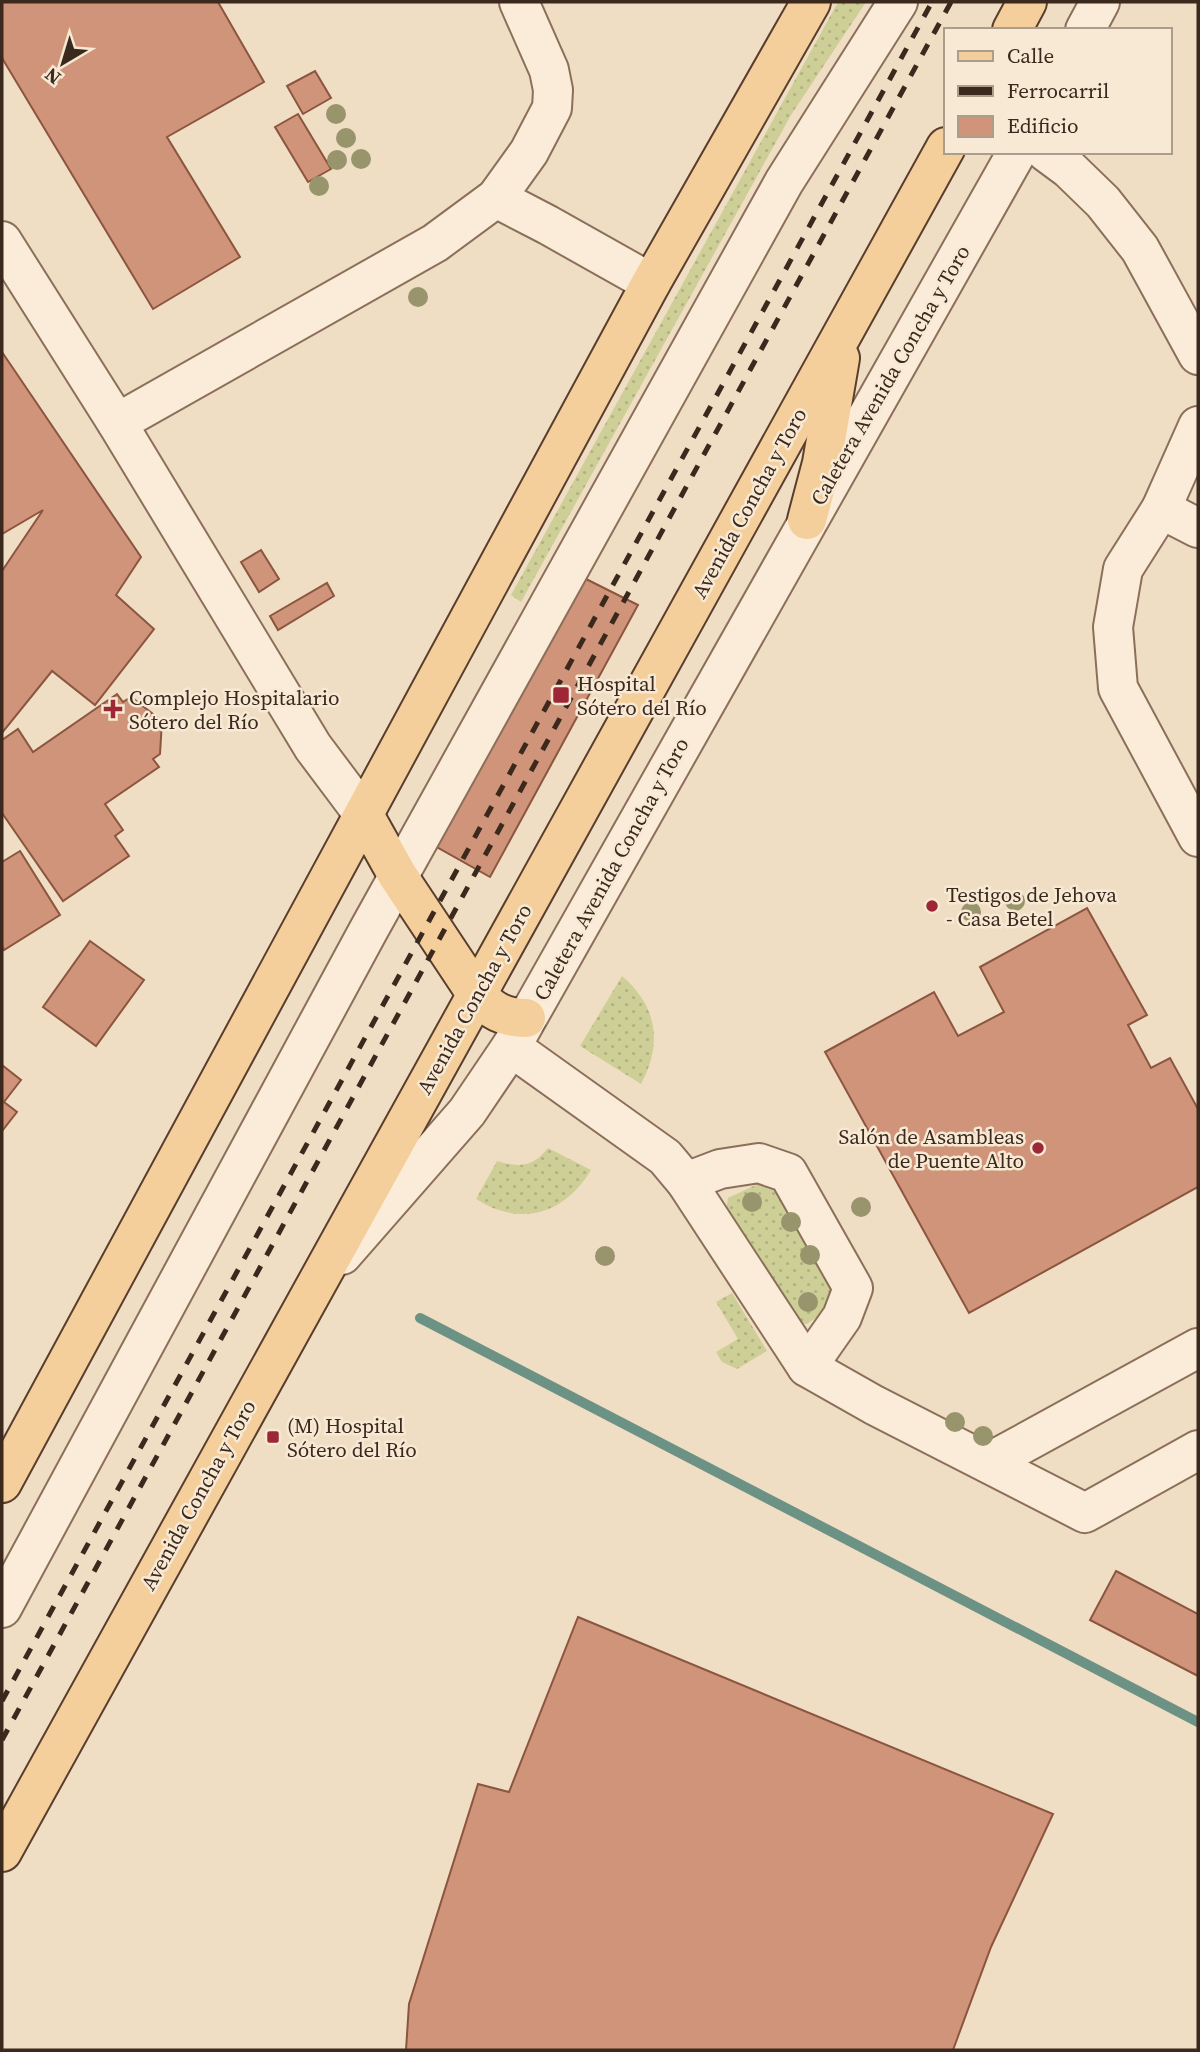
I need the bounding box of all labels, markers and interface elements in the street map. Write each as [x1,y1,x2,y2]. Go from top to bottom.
north arrow [28,28,98,98]
legend [944,28,1172,154]
text: Calle [1007,41,1054,70]
text: N [39,62,66,91]
text: Ferrocarril [1007,76,1109,105]
text: Edificio [1007,111,1079,140]
street label: Caletera Avenida Concha y Toro [803,239,977,511]
street label: Avenida Concha y Toro [685,402,813,604]
place label: Hospital Sótero del Río [577,669,707,722]
place label: Complejo Hospitalario Sótero del Río [129,683,340,736]
marker: Hospital Sótero del Río [551,685,571,705]
marker: Complejo Hospitalario Sótero del Río [103,699,123,719]
street label: Caletera Avenida Concha y Toro [526,732,696,1006]
place label: Testigos de Jehova - Casa Betel [946,880,1117,933]
street label: Avenida Concha y Toro [410,898,538,1100]
marker: Testigos de Jehova - Casa Betel [924,898,940,914]
place label: Salón de Asambleas de Puente Alto [839,1122,1024,1175]
marker: Salón de Asambleas de Puente Alto [1030,1140,1046,1156]
street label: Avenida Concha y Toro [134,1394,262,1596]
place label: (M) Hospital Sótero del Río [287,1411,417,1464]
marker: (M) Hospital Sótero del Río [265,1429,281,1445]

